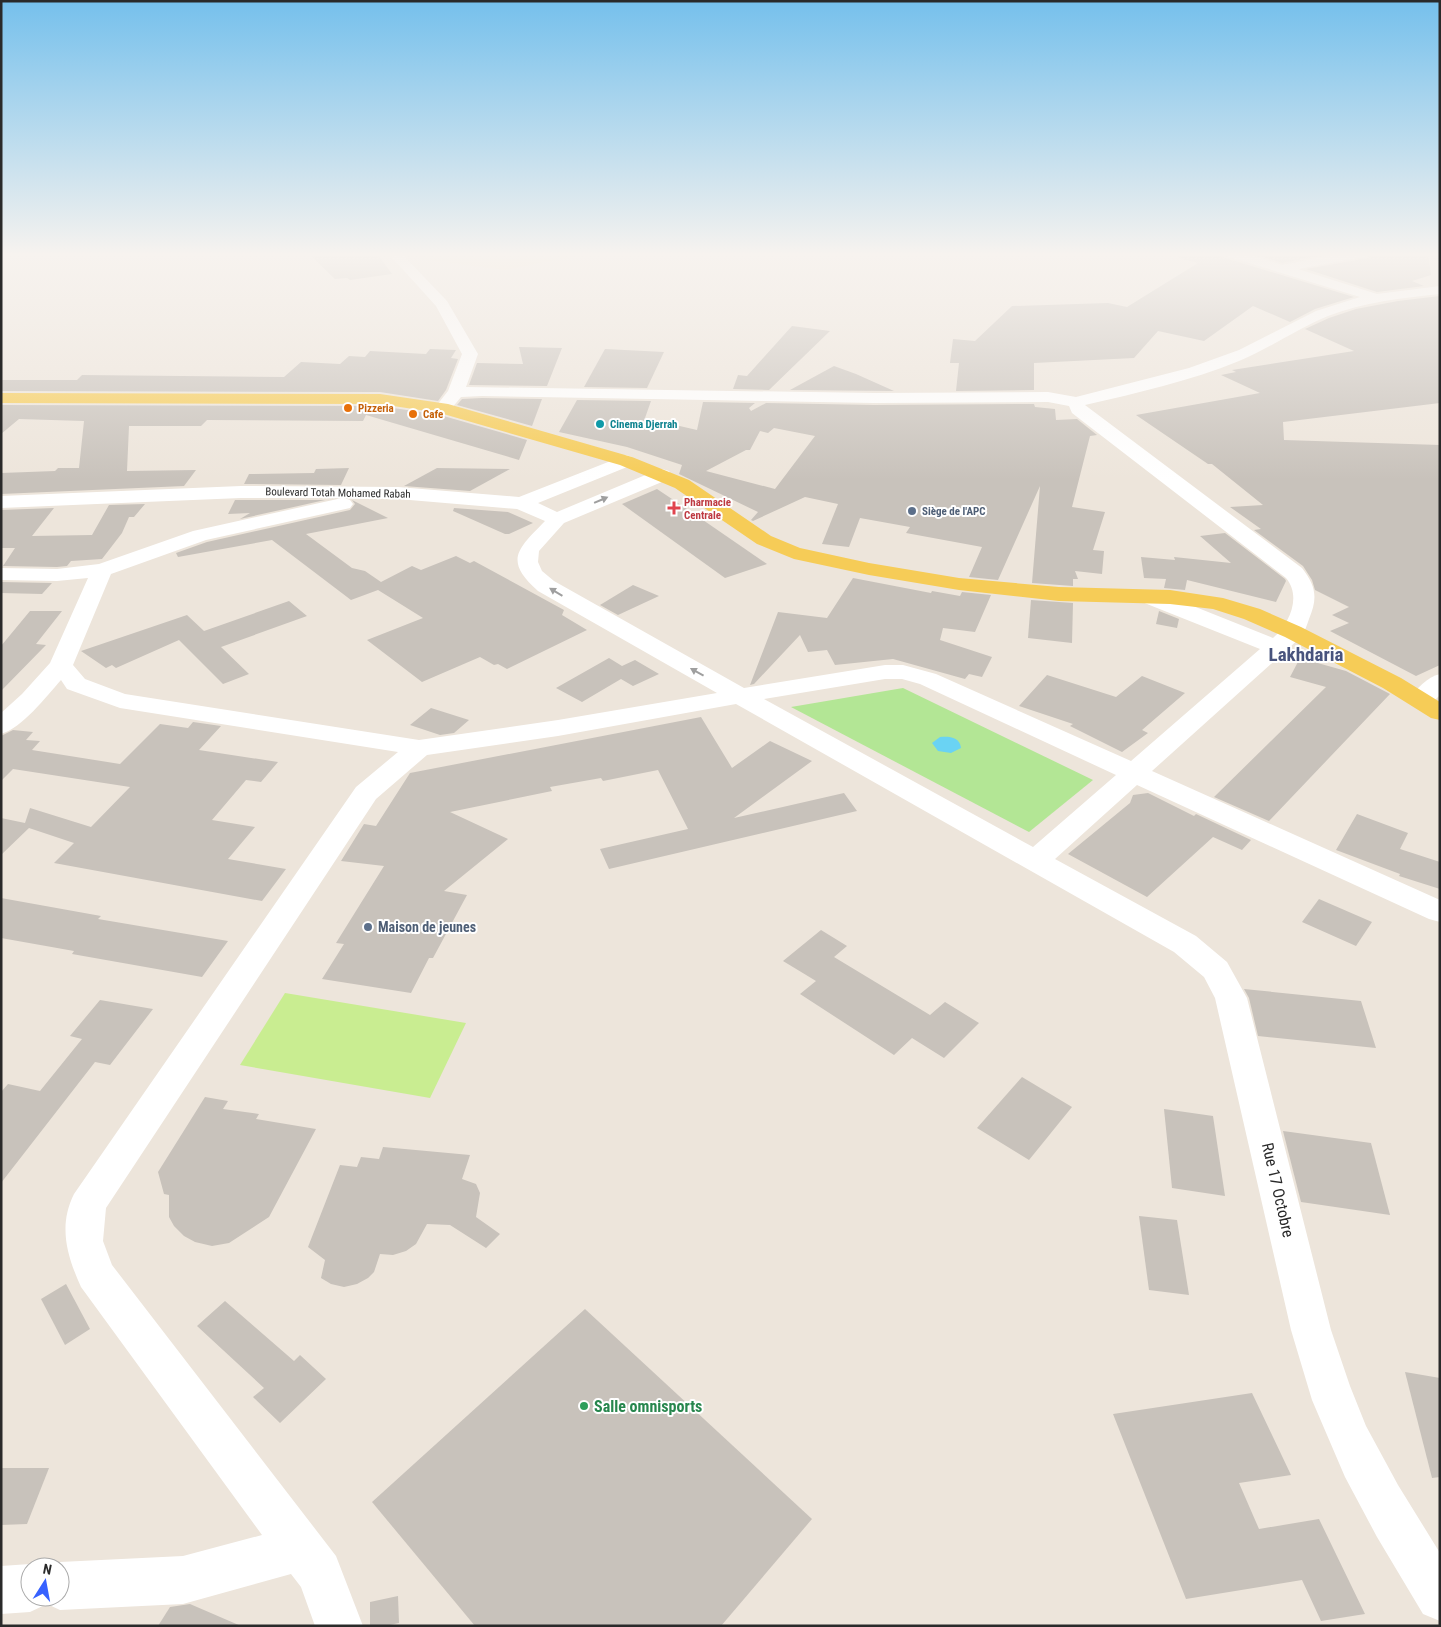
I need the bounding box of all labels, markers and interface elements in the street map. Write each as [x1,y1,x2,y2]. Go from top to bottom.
marker: Pizzeria [342,402,354,414]
place label: Pizzeria [358,402,394,415]
marker: Cafe [407,408,419,420]
place label: Cafe [423,408,443,421]
marker: Cinema Djerrah [594,418,606,430]
place label: Cinema Djerrah [610,418,678,431]
street label: Boulevard Totah Mohamed Rabah [265,485,411,501]
one-way arrow [594,496,608,504]
place label: Pharmacie Centrale [684,496,731,522]
marker: Pharmacie Centrale [668,502,680,514]
marker: Siège de l'APC [906,505,918,517]
place label: Siège de l'APC [922,505,986,518]
one-way arrow [549,588,562,597]
district label: Lakhdaria [1269,643,1343,666]
one-way arrow [690,668,705,676]
place label: Maison de jeunes [378,919,476,935]
marker: Maison de jeunes [362,921,374,933]
street label: Rue 17 Octobre [1258,1141,1298,1239]
place label: Salle omnisports [594,1397,702,1416]
marker: Salle omnisports [578,1400,590,1412]
north arrow [20,1557,70,1607]
text: N [42,1561,53,1578]

